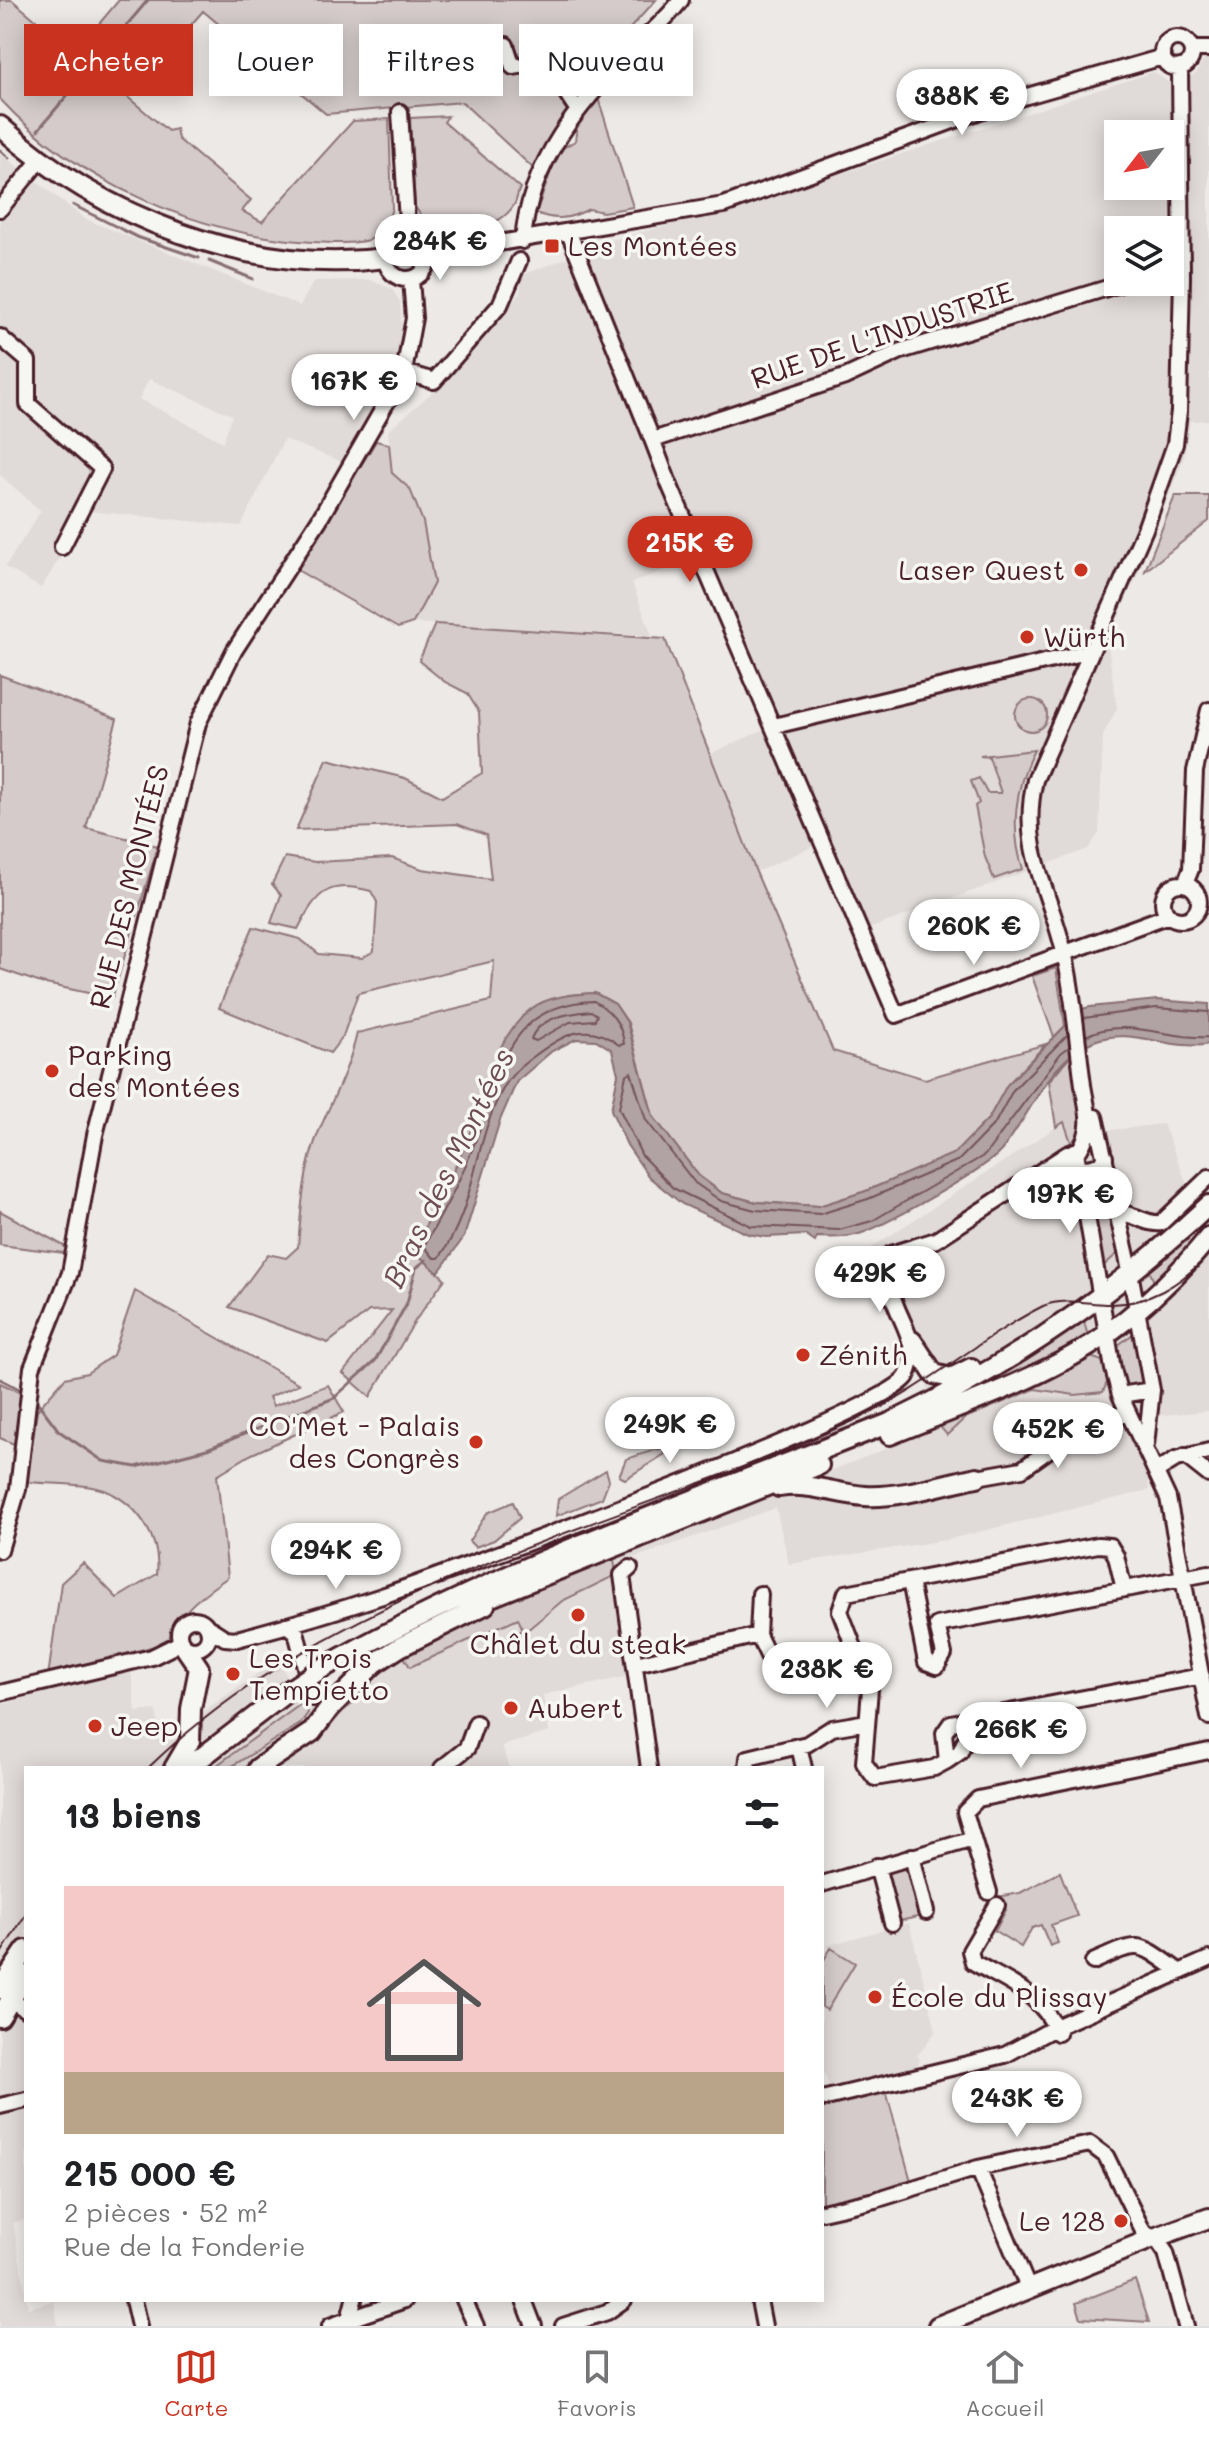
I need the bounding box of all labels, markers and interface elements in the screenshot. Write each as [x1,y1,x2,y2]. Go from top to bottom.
chip: Acheter [24,24,193,96]
chip: Louer [209,24,343,96]
chip: Filtres [359,24,503,96]
chip: Nouveau [519,24,693,96]
pin: 388K € [897,69,1027,137]
text: 388K € [914,78,1010,112]
north arrow [1104,120,1184,200]
map controls [1104,120,1184,296]
pin: 284K € [375,214,505,282]
button: layers [1104,216,1184,296]
text: 284K € [393,223,487,257]
place label: Les Montées [568,227,738,263]
marker: Les Montées [543,237,561,255]
street label: RUE DE L'INDUSTRIE [746,272,1018,396]
pin: 167K € [289,354,419,422]
text: 167K € [309,363,399,397]
pin: 215K € [625,516,755,584]
text: 215K € [646,525,734,559]
place label: Laser Quest [898,551,1065,587]
marker: Laser Quest [1072,561,1090,579]
place label: Würth [1043,618,1125,654]
marker: Würth [1018,628,1036,646]
street label: RUE DES MONTÉES [80,761,176,1013]
pin: 260K € [909,899,1039,967]
text: 260K € [927,908,1021,942]
place label: Parking des Montées [68,1036,241,1104]
water label: Bras des Montées [372,1041,523,1293]
marker: Parking des Montées [43,1062,61,1080]
pin: 197K € [1005,1167,1135,1235]
text: 197K € [1025,1176,1115,1210]
pin: 429K € [815,1246,945,1314]
text: 429K € [833,1255,927,1289]
place label: Zénith [819,1336,907,1372]
marker: Zénith [794,1346,812,1364]
pin: 249K € [605,1397,735,1465]
pin: 452K € [993,1402,1123,1470]
text: 249K € [623,1406,717,1440]
place label: CO'Met - Palais des Congrès [249,1407,460,1475]
text: 452K € [1011,1411,1105,1445]
marker: CO'Met - Palais des Congrès [467,1433,485,1451]
pin: 294K € [271,1523,401,1591]
text: 294K € [289,1532,383,1566]
marker: Châlet du steak [569,1606,587,1624]
place label: Châlet du steak [470,1625,686,1661]
place label: Les Trois Tempietto [249,1639,389,1707]
pin: 238K € [762,1642,892,1710]
text: 238K € [780,1651,874,1685]
marker: Les Trois Tempietto [224,1665,242,1683]
place label: Aubert [527,1689,623,1725]
marker: Aubert [502,1699,520,1717]
pin: 266K € [956,1702,1086,1770]
place label: Jeep [111,1707,178,1743]
text: 266K € [974,1711,1068,1745]
marker: Jeep [86,1717,104,1735]
text: 13 biens [64,1792,202,1837]
icon: filters [740,1792,784,1836]
icon: home [352,1938,496,2082]
place label: École du Plissay [891,1978,1107,2014]
marker: École du Plissay [866,1988,884,2006]
pin: 243K € [952,2071,1082,2139]
text: 243K € [970,2080,1064,2114]
text: 215 000 € [64,2150,236,2195]
text: 2 pièces · 52 m² [64,2195,267,2229]
place label: Le 128 [1019,2202,1105,2238]
marker: Le 128 [1112,2212,1130,2230]
text: Rue de la Fonderie [64,2229,305,2263]
tab: Carte [165,2345,228,2422]
tab: Favoris [557,2345,636,2422]
tab: Accueil [965,2345,1044,2422]

